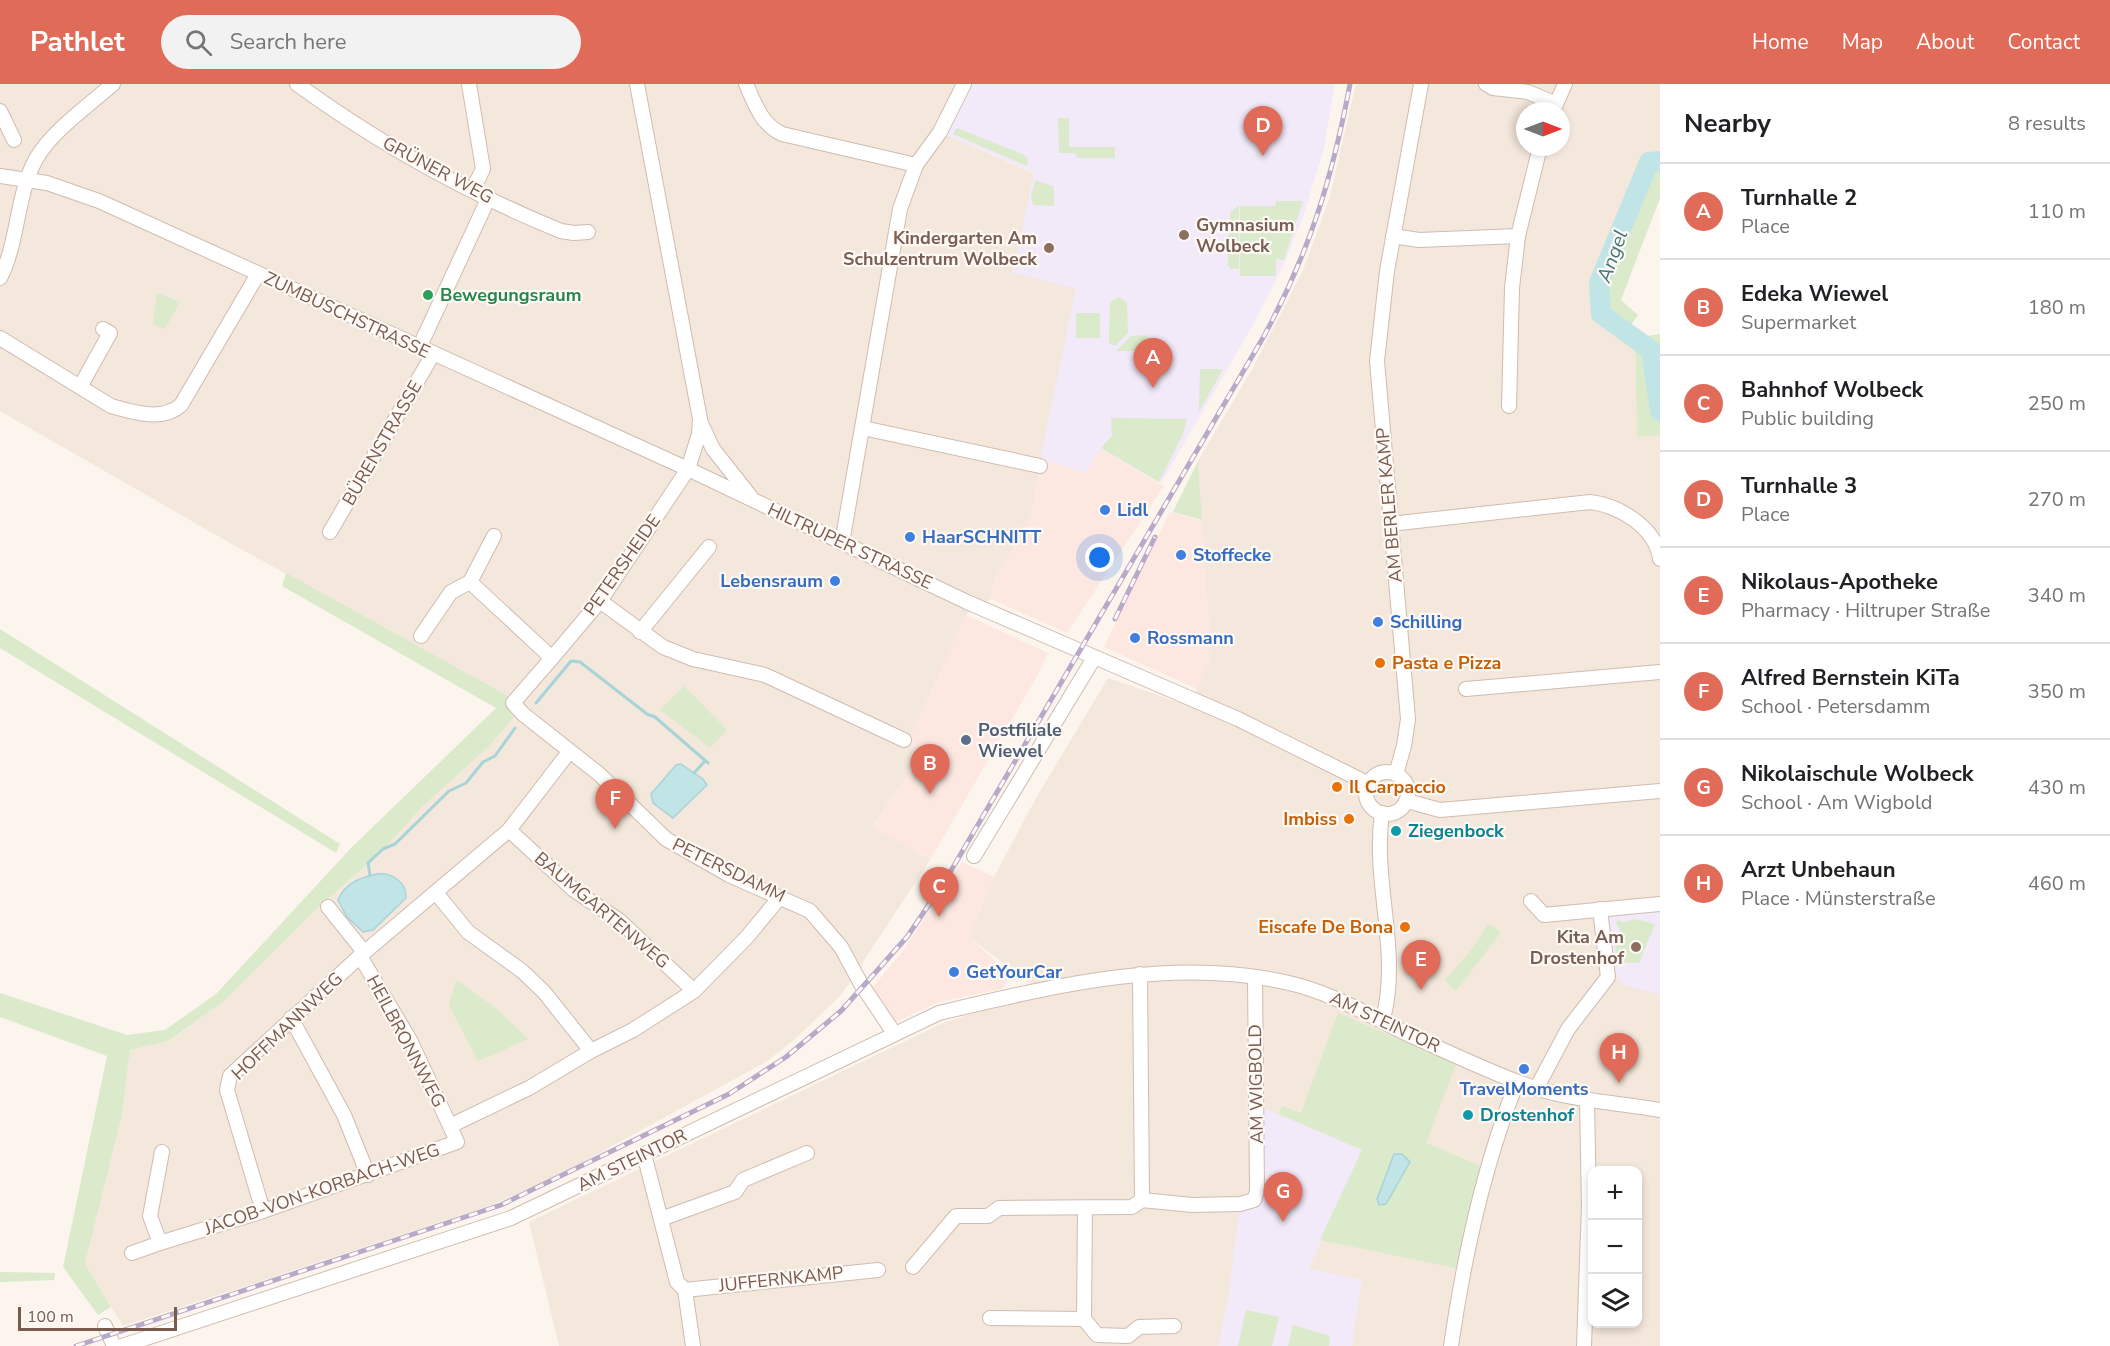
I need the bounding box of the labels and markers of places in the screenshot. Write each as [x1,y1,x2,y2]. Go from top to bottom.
pin: D [1244,106,1282,156]
place label: Gymnasium Wolbeck [1196,213,1294,258]
place label: Kindergarten Am Schulzentrum Wolbeck [843,226,1037,271]
marker: Gymnasium Wolbeck [1177,228,1191,242]
marker: Kindergarten Am Schulzentrum Wolbeck [1042,241,1056,255]
place label: Bewegungsraum [440,283,581,307]
marker: Bewegungsraum [421,288,435,302]
pin: A [1134,338,1172,388]
place label: Lidl [1117,498,1149,522]
marker: Lidl [1098,503,1112,517]
place label: HaarSCHNITT [922,525,1042,549]
marker: HaarSCHNITT [903,530,917,544]
place label: Stoffecke [1193,543,1272,567]
marker: Stoffecke [1174,548,1188,562]
place label: Lebensraum [720,569,823,593]
marker: Lebensraum [828,574,842,588]
place label: Schilling [1390,610,1462,634]
marker: Schilling [1371,615,1385,629]
place label: Rossmann [1147,626,1234,650]
marker: Rossmann [1128,631,1142,645]
place label: Pasta e Pizza [1392,651,1501,675]
marker: Pasta e Pizza [1373,656,1387,670]
place label: Postfiliale Wiewel [978,718,1062,763]
marker: Postfiliale Wiewel [959,733,973,747]
pin: B [910,744,950,794]
place label: Il Carpaccio [1349,775,1446,799]
pin: F [596,780,634,829]
marker: Il Carpaccio [1330,780,1344,794]
place label: Imbiss [1283,807,1337,831]
marker: Imbiss [1342,812,1356,826]
place label: Ziegenbock [1408,819,1504,843]
marker: Ziegenbock [1389,824,1403,838]
pin: C [920,868,958,917]
place label: Eiscafe De Bona [1258,915,1393,939]
marker: Eiscafe De Bona [1398,920,1412,934]
place label: Kita Am Drostenhof [1530,925,1624,970]
pin: E [1402,940,1440,990]
marker: Kita Am Drostenhof [1629,940,1643,954]
place label: GetYourCar [966,960,1062,984]
marker: GetYourCar [947,965,961,979]
pin: H [1600,1034,1638,1083]
marker: TravelMoments [1517,1062,1531,1076]
place label: TravelMoments [1459,1077,1589,1101]
place label: Drostenhof [1480,1103,1575,1127]
marker: Drostenhof [1461,1108,1475,1122]
pin: G [1264,1172,1302,1222]

